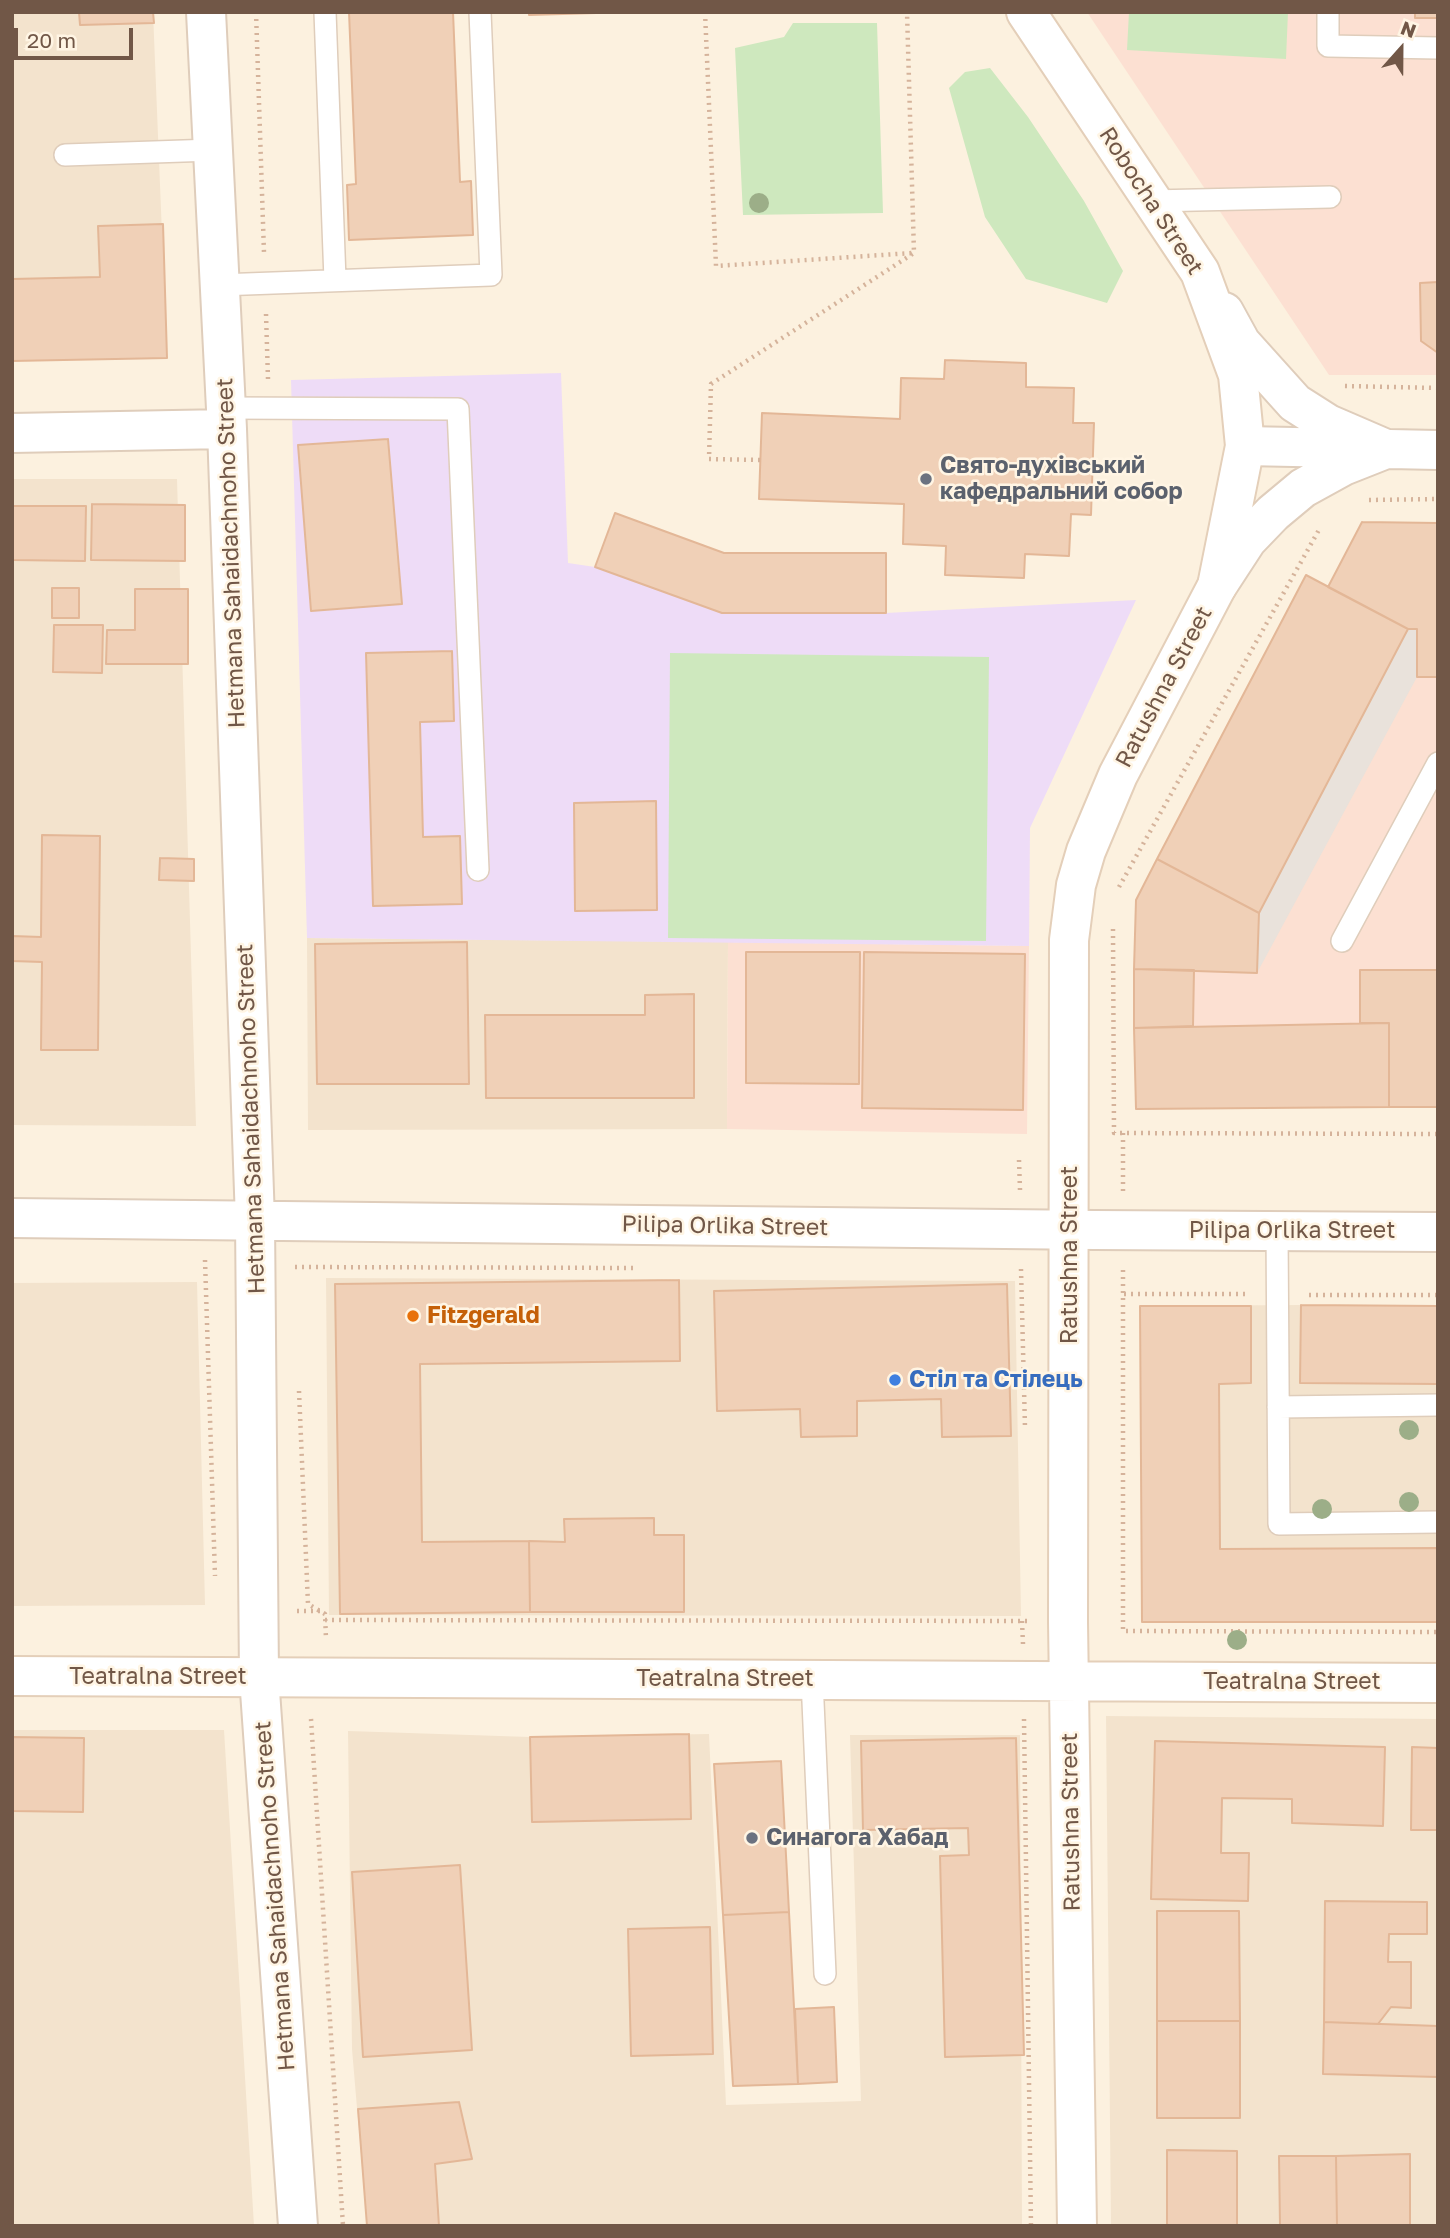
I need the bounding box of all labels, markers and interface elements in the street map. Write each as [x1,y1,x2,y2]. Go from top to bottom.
scale bar [18,14,136,58]
north arrow [1366,14,1436,84]
text: N [1398,16,1420,42]
text: 20 m [27,27,76,53]
street label: Robocha Street [1093,122,1209,280]
street label: Hetmana Sahaidachnoho Street [211,377,251,729]
place label: Свято-духівський кафедральний собор [940,452,1183,506]
marker: Свято-духівський кафедральний собор [918,471,934,487]
street label: Ratushna Street [1110,602,1218,772]
street label: Hetmana Sahaidachnoho Street [231,943,271,1295]
street label: Ratushna Street [1056,1166,1084,1344]
street label: Pilipa Orlika Street [621,1210,829,1242]
street label: Pilipa Orlika Street [1189,1217,1395,1245]
place label: Fitzgerald [427,1302,540,1330]
marker: Fitzgerald [405,1308,421,1324]
place label: Стіл та Стілець [909,1366,1083,1394]
marker: Стіл та Стілець [887,1372,903,1388]
street label: Teatralna Street [69,1663,247,1691]
street label: Teatralna Street [636,1665,814,1693]
street label: Teatralna Street [1203,1668,1381,1696]
street label: Hetmana Sahaidachnoho Street [249,1720,301,2072]
street label: Ratushna Street [1056,1732,1086,1912]
place label: Синагога Хабад [766,1824,948,1852]
marker: Синагога Хабад [744,1830,760,1846]

